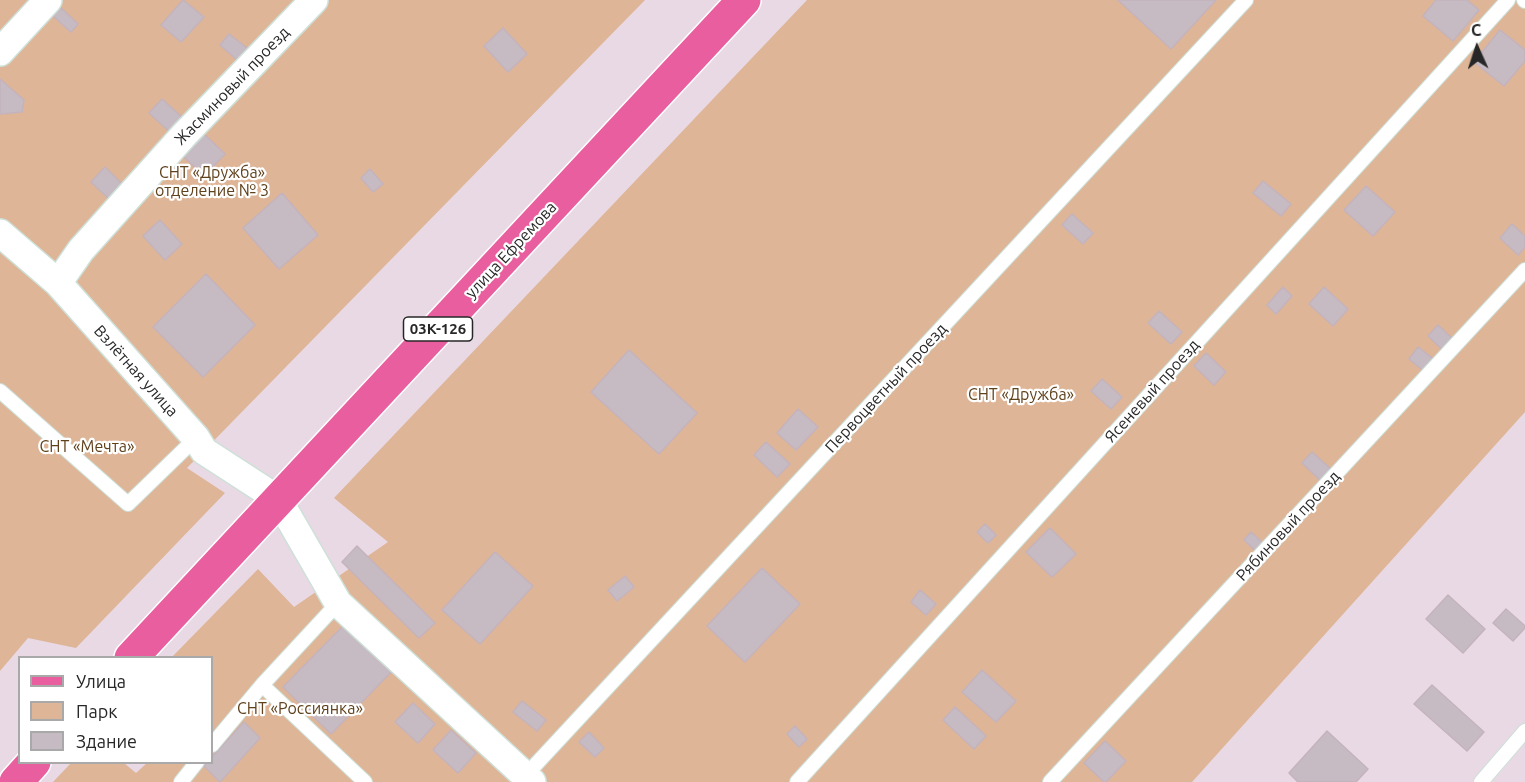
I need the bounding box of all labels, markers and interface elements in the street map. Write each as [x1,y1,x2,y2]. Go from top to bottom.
north arrow [1447,18,1507,78]
text: С [1470,21,1482,39]
street label: Жасминовый проезд [171,23,293,149]
park label: СНТ «Дружба» отделение № 3 [155,163,269,201]
street label: улица Ефремова [461,198,561,302]
road number: 03К-126 [404,317,472,341]
street label: Первоцветный проезд [821,319,951,457]
street label: Взлётная улица [90,321,182,421]
street label: Ясеневый проезд [1101,336,1203,446]
park label: СНТ «Дружба» [968,385,1074,405]
park label: СНТ «Мечта» [40,437,134,457]
street label: Рябиновый проезд [1232,467,1344,585]
legend [18,656,213,764]
text: Улица [76,671,126,691]
park label: СНТ «Россиянка» [237,699,363,719]
text: Парк [76,701,117,721]
text: Здание [76,731,137,751]

